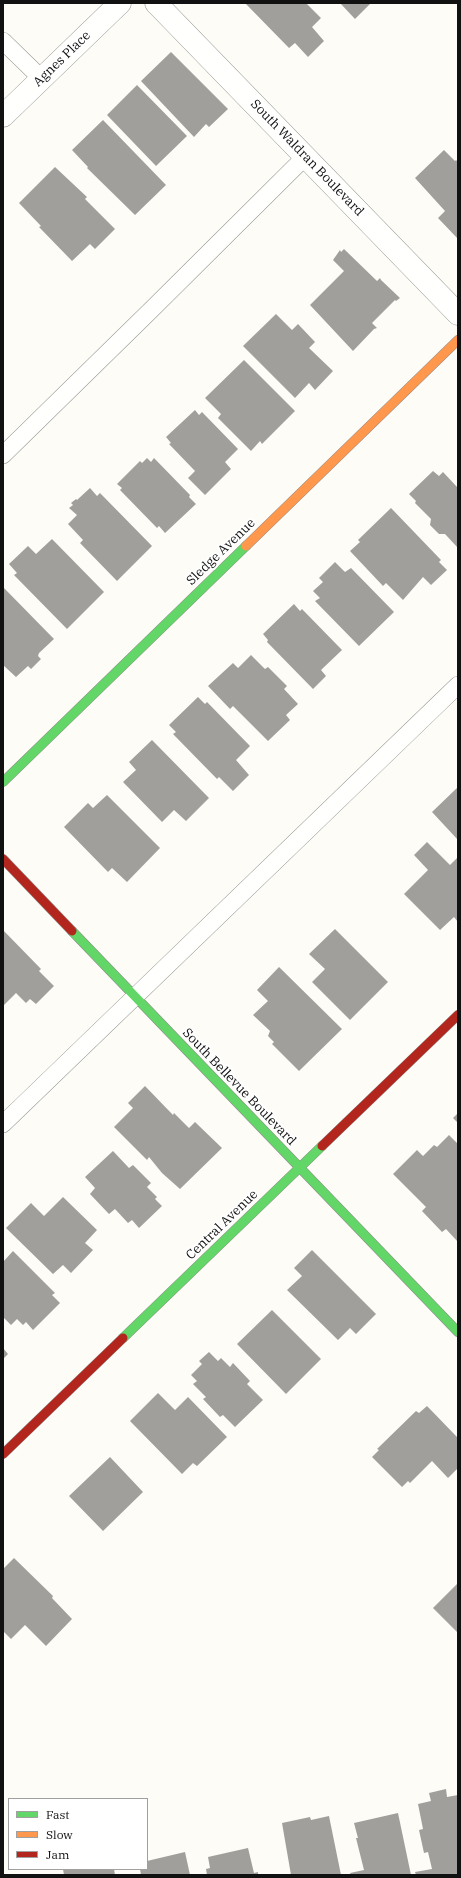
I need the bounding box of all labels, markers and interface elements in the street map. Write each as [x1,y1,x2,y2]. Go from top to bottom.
street label: Agnes Place [30,28,94,90]
street label: South Waldran Boulevard [247,96,367,220]
street label: Sledge Avenue [183,515,259,589]
street label: South Bellevue Boulevard [179,1025,299,1149]
street label: Central Avenue [183,1187,261,1263]
legend [8,1798,148,1870]
text: Fast [46,1807,70,1822]
text: Slow [46,1827,73,1842]
text: Jam [46,1847,69,1862]

